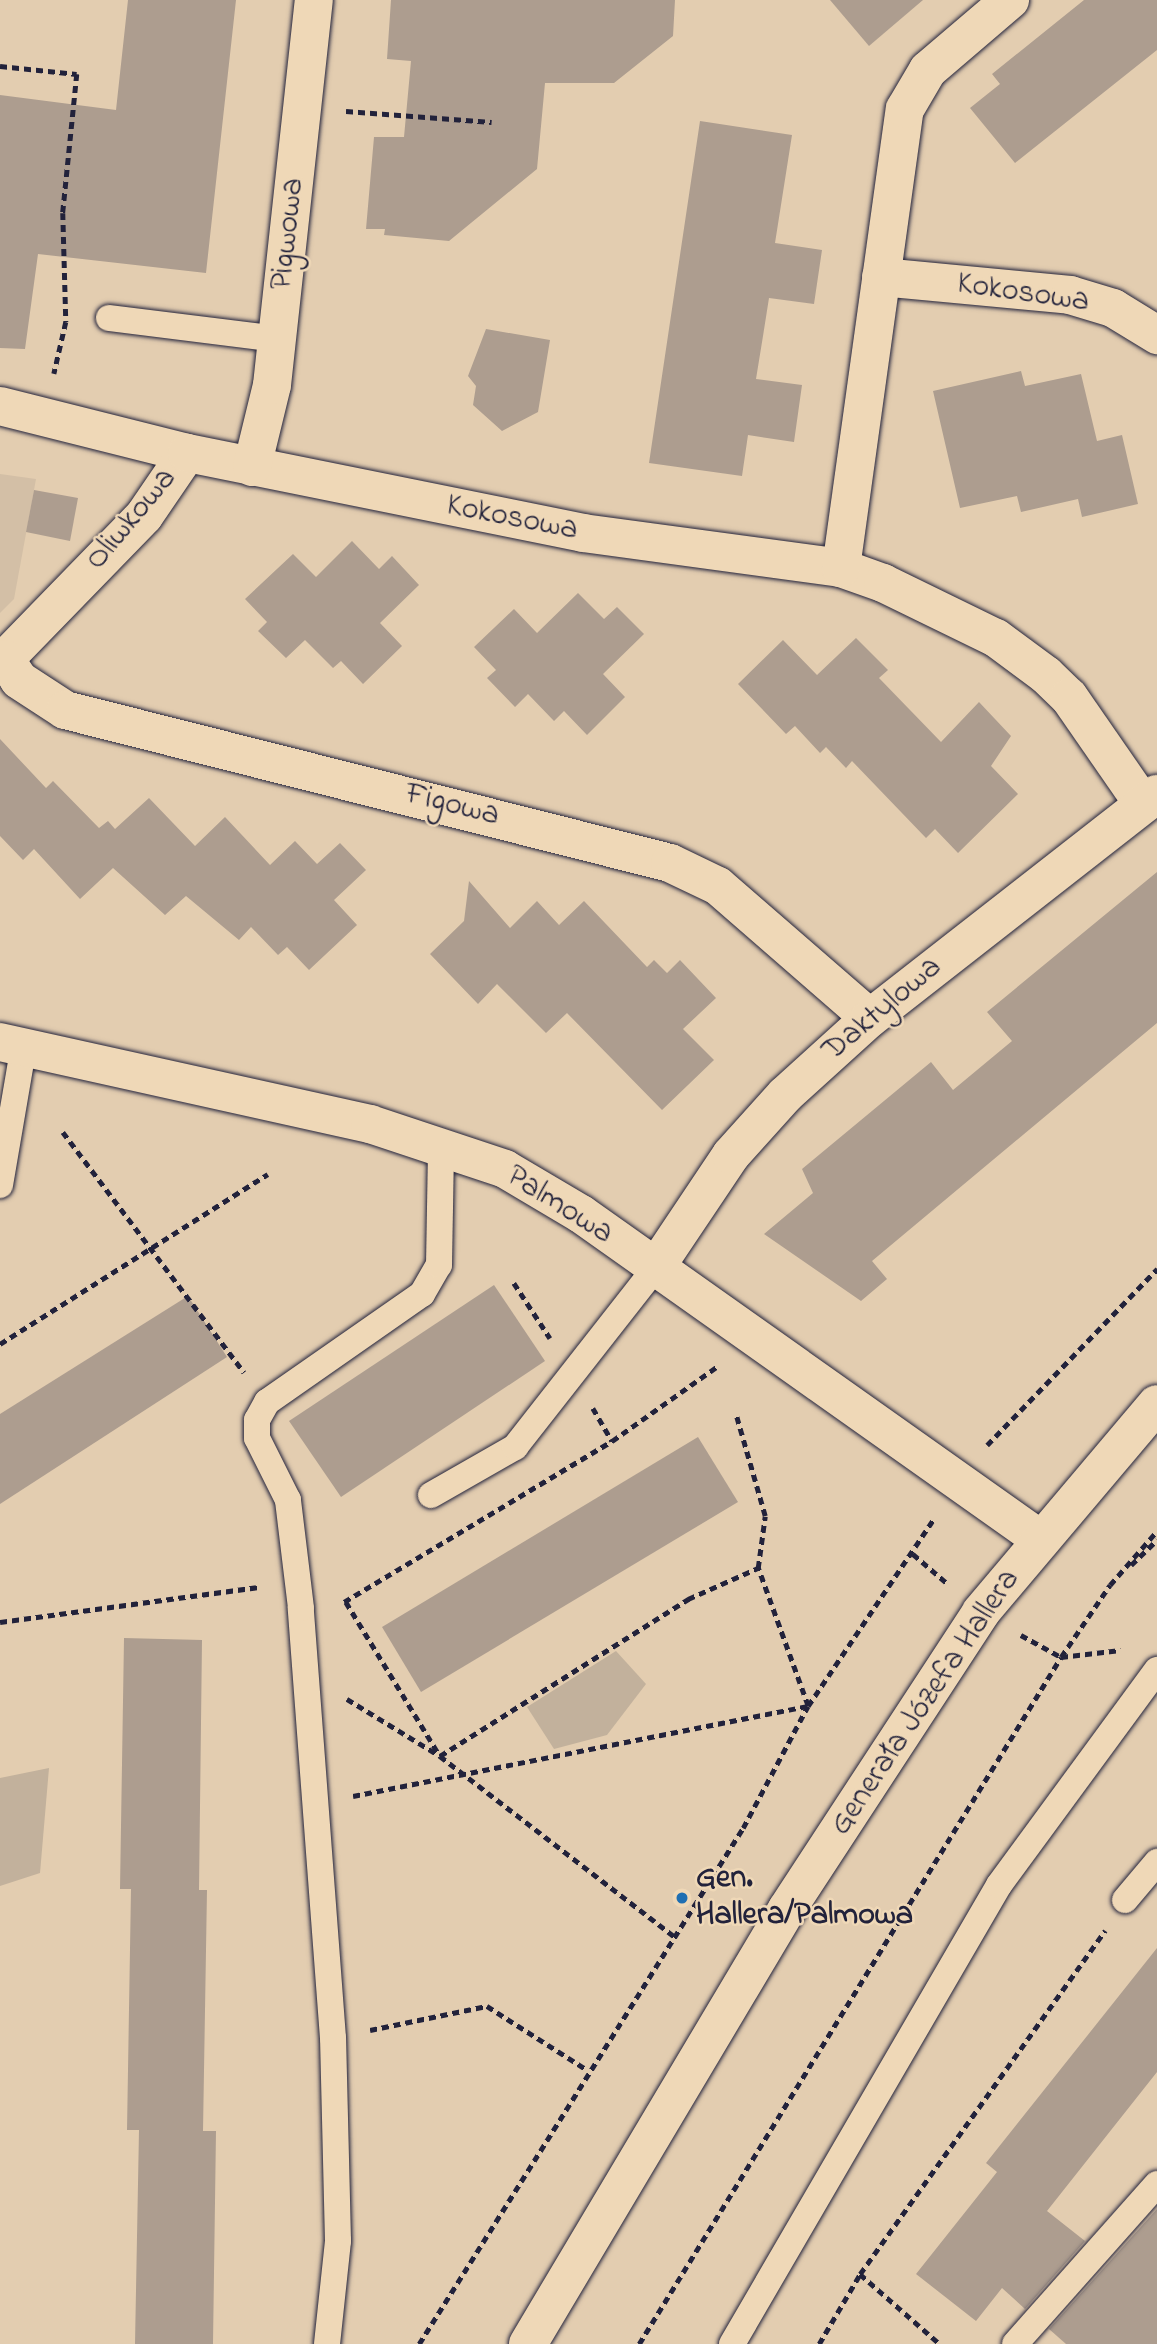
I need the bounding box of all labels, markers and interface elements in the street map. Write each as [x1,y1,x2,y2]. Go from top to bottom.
street label: Pigwowa [264,176,314,292]
street label: Kokosowa [954,266,1092,322]
street label: Oliwkowa [78,461,186,579]
street label: Kokosowa [443,487,581,551]
street label: Figowa [401,776,503,836]
street label: Daktylowa [816,949,950,1071]
street label: Palmowa [498,1158,620,1254]
street label: Generała Józefa Hallera [823,1563,1029,1843]
place label: Gen. Hallera/Palmowa [696,1861,913,1936]
marker: Gen. Hallera/Palmowa [674,1890,690,1906]

